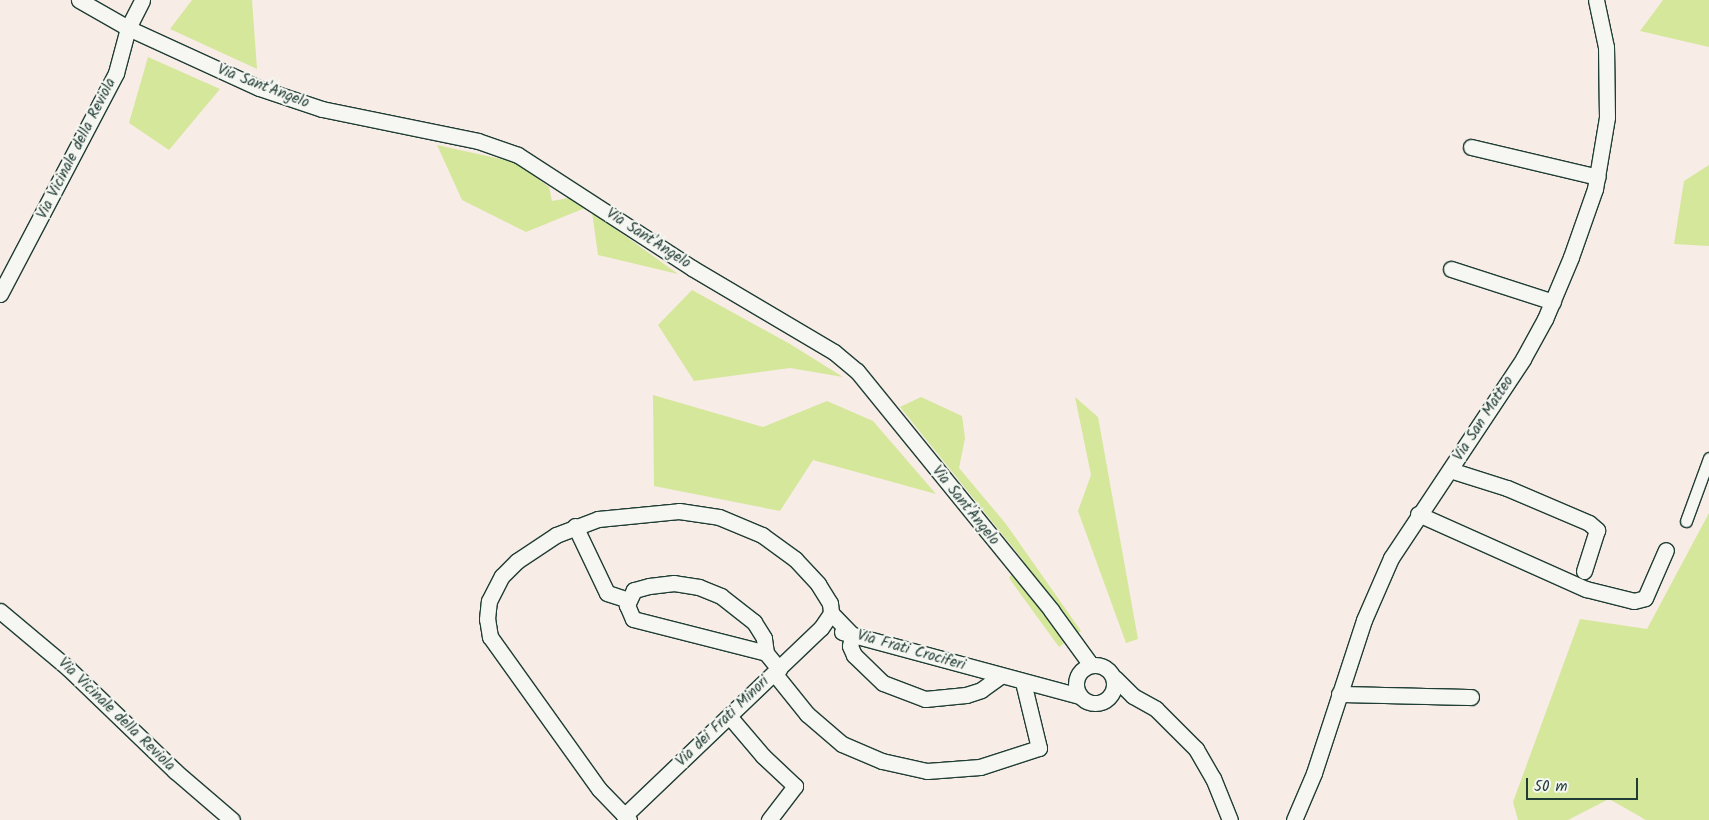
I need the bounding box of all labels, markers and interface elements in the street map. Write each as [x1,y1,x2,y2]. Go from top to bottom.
street label: Via Sant'Angelo [214,61,312,113]
street label: Via Vicinale della Reviola [34,76,120,222]
street label: Via Sant'Angelo [602,205,694,273]
street label: Via San Matteo [1450,373,1518,465]
street label: Via Sant'Angelo [927,463,1003,549]
street label: Via Frati Crociferi [855,627,967,675]
street label: Via Vicinale della Reviola [54,655,178,775]
street label: Via dei Frati Minori [673,673,773,771]
scale bar [1529,768,1642,800]
text: 50 m [1534,775,1568,799]

